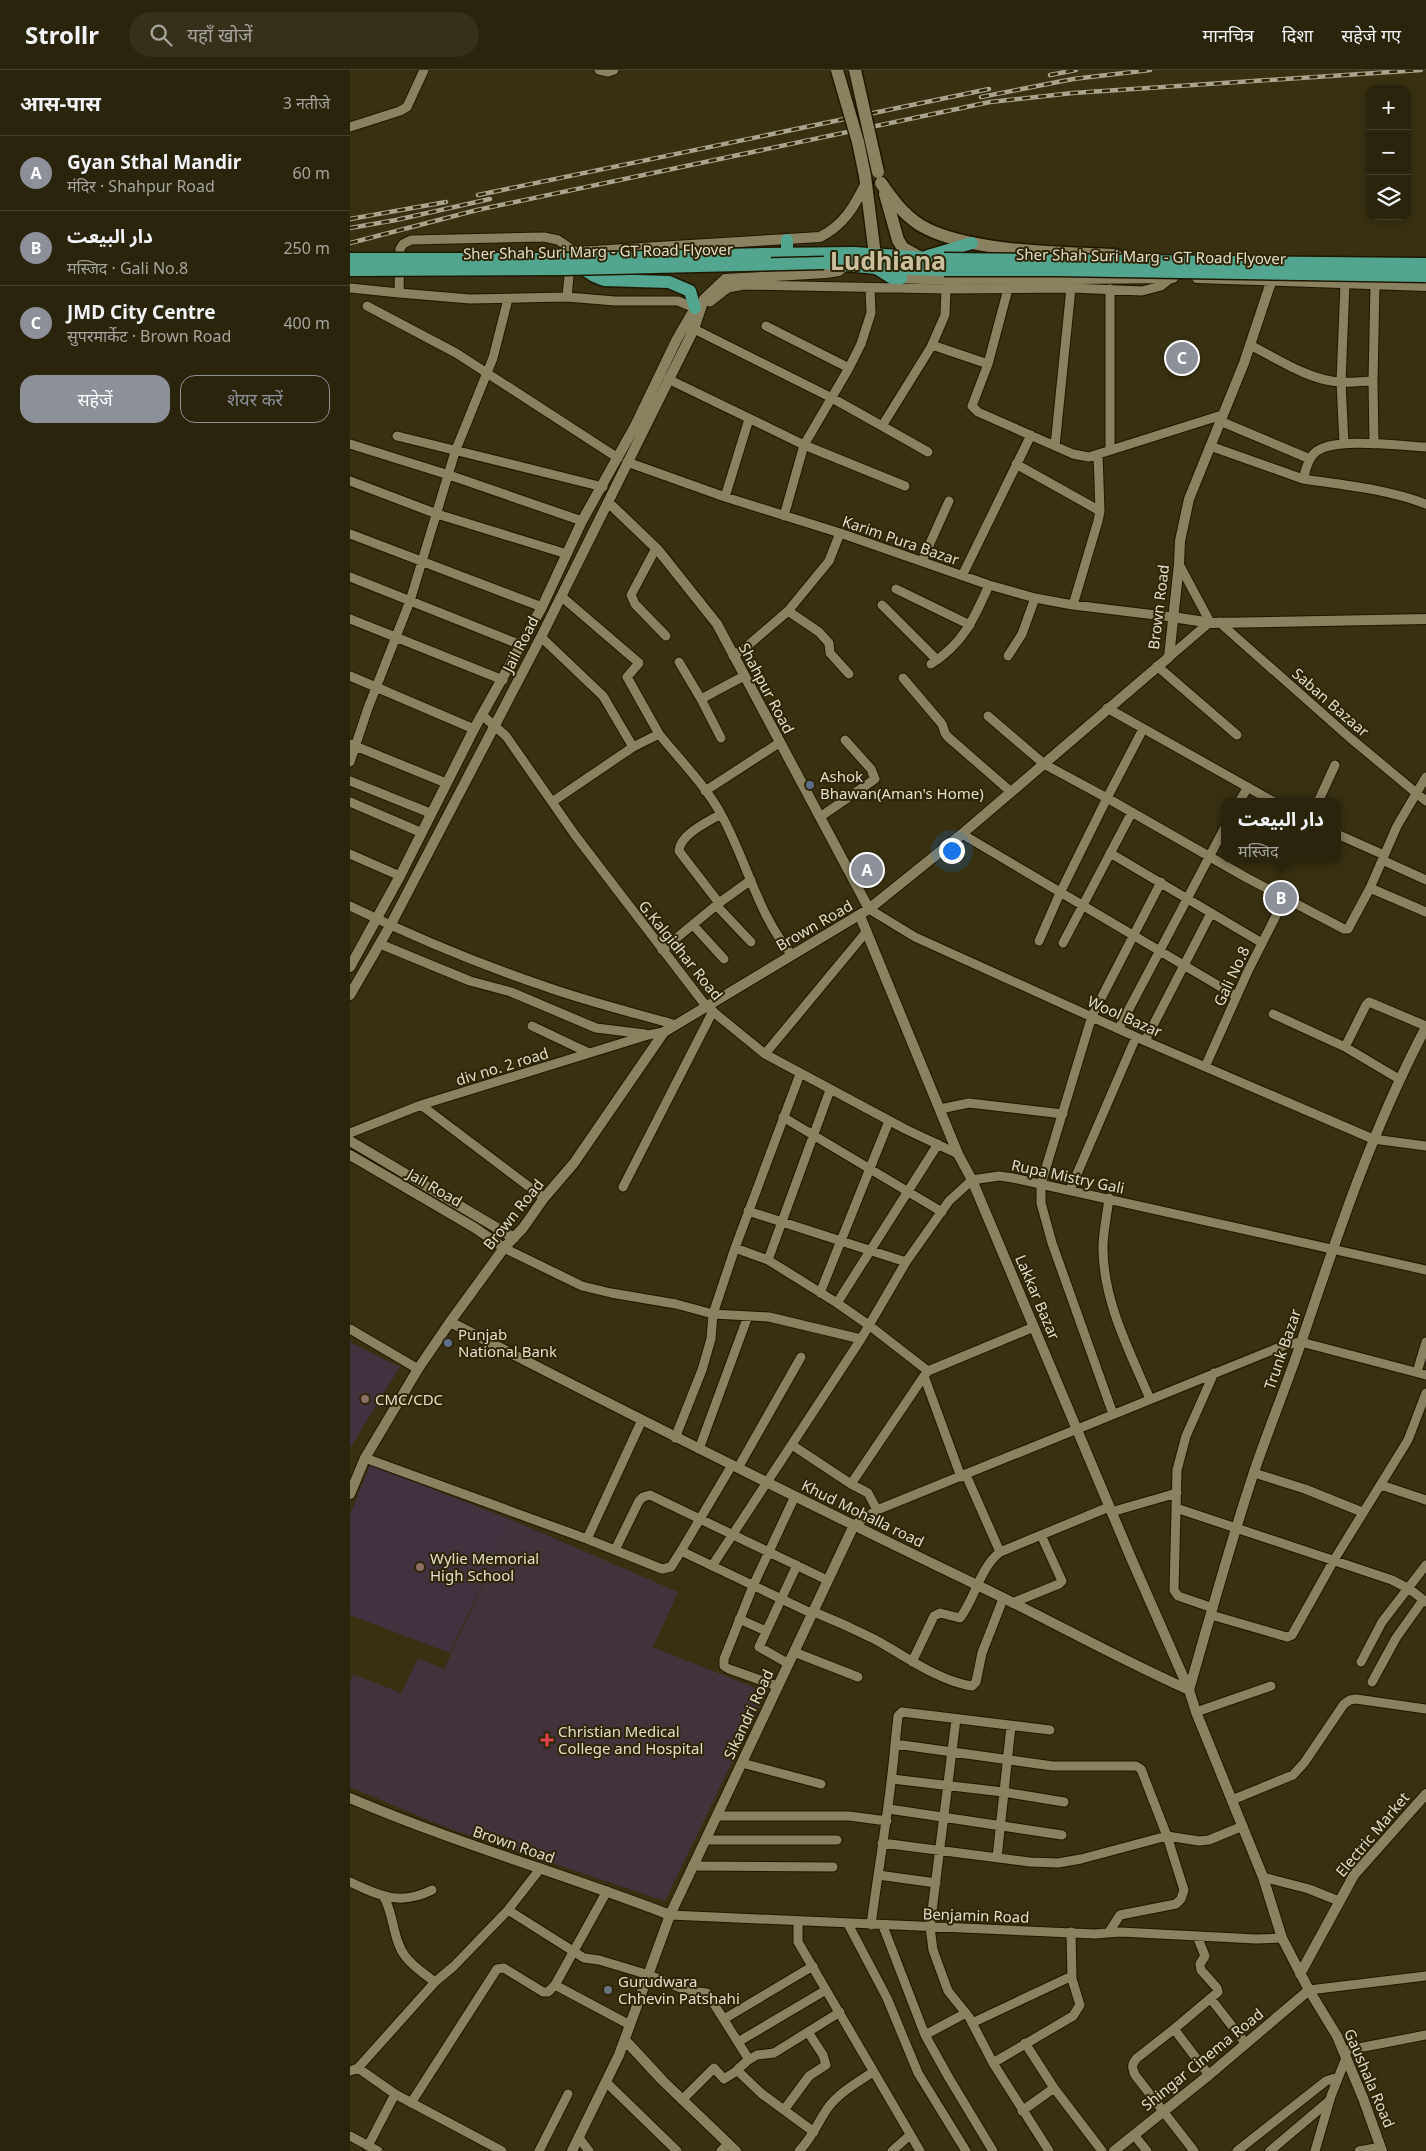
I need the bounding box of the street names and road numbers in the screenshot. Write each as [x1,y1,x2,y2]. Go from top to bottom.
street label: Sher Shah Suri Marg - GT Road Flyover [463,239,733,263]
street label: Sher Shah Suri Marg - GT Road Flyover [1016,244,1286,268]
street label: Karim Pura Bazar [840,511,962,569]
street label: Brown Road [1143,563,1173,651]
street label: Jail Road [497,613,543,677]
street label: Shahpur Road [735,639,799,737]
street label: Saban Bazaar [1288,663,1374,741]
street label: Brown Road [772,895,856,955]
street label: G.Kalgidhar Road [635,896,727,1004]
street label: Gali No.8 [1208,943,1254,1009]
street label: Wool Bazar [1085,991,1165,1041]
street label: div no. 2 road [453,1042,551,1090]
street label: Rupa Mistry Gali [1010,1154,1126,1198]
street label: Jail Road [402,1162,466,1211]
street label: Brown Road [478,1175,548,1253]
street label: Lakkar Bazar [1011,1251,1065,1343]
street label: Trunk Bazar [1259,1306,1305,1392]
street label: Khud Mohalla road [798,1475,928,1551]
street label: Sikandri Road [718,1666,778,1762]
street label: Electric Market [1331,1787,1414,1880]
street label: Brown Road [470,1821,558,1867]
street label: Benjamin Road [922,1903,1030,1927]
street label: Shingar Cinema Road [1137,2003,1267,2115]
street label: Gaushala Road [1340,2025,1400,2131]

